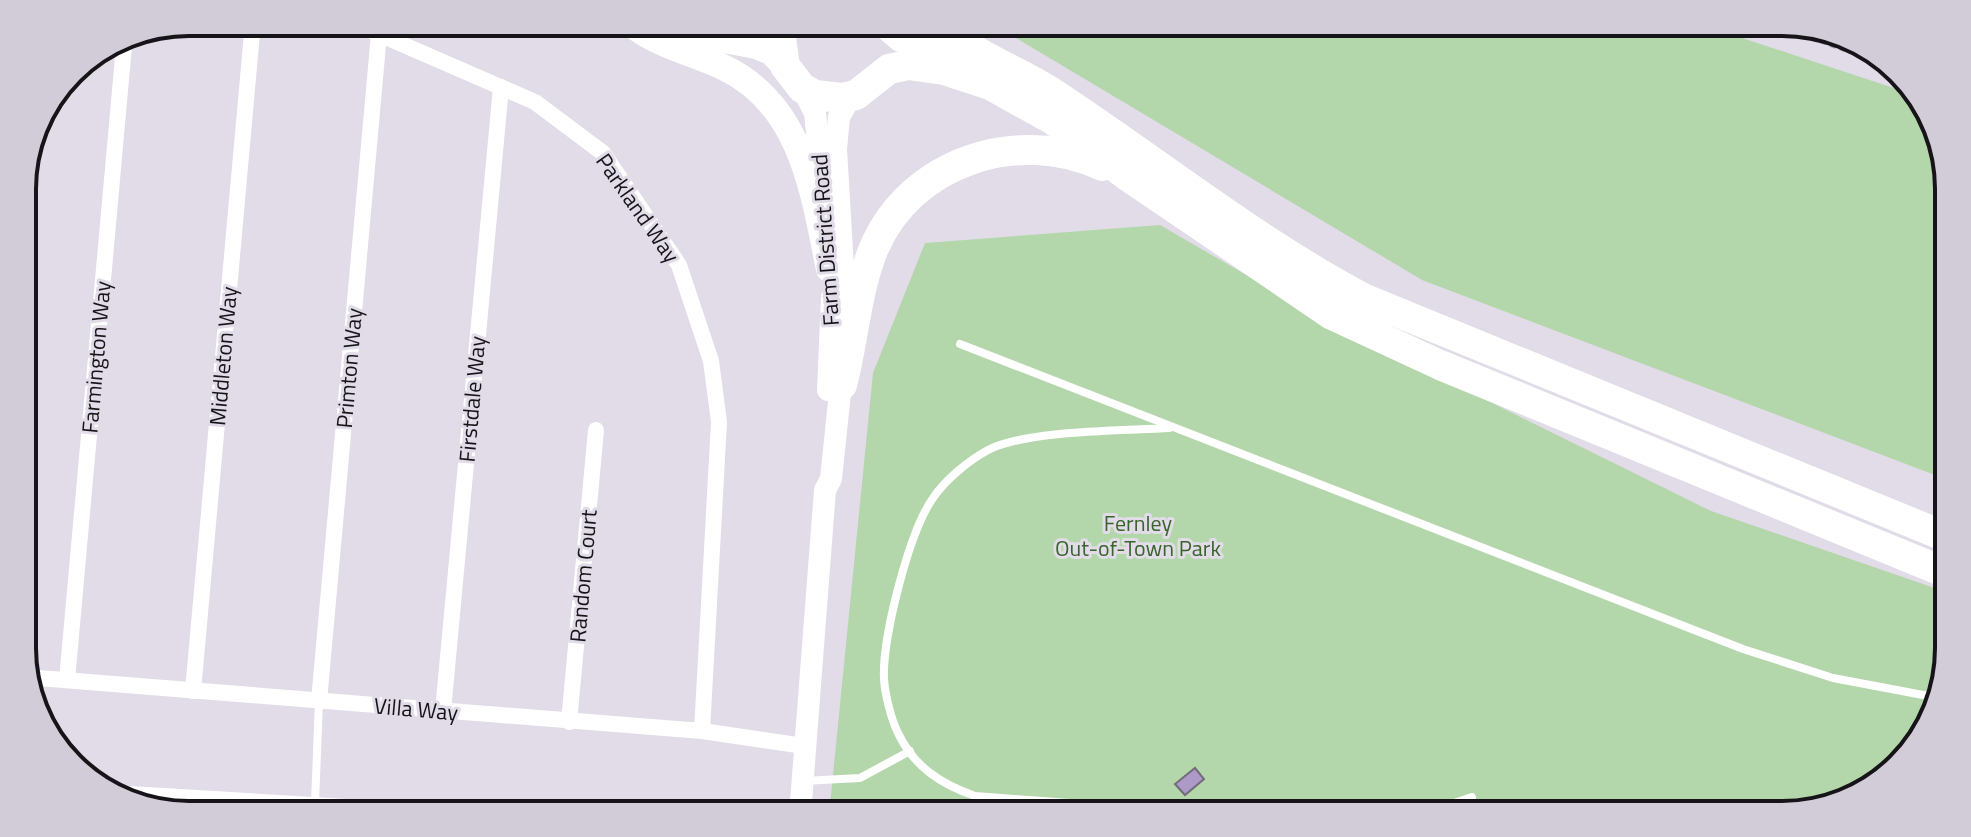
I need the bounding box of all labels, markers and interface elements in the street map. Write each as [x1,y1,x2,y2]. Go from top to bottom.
street label: Parkland Way [588,146,689,270]
street label: Farm District Road [802,153,848,327]
street label: Farmington Way [72,279,120,434]
street label: Middleton Way [200,285,246,427]
street label: Primton Way [327,306,371,430]
street label: Firstdale Way [450,334,494,463]
park label: Fernley Out-of-Town Park [1055,506,1221,565]
street label: Random Court [560,508,606,644]
street label: Villa Way [372,688,460,730]

